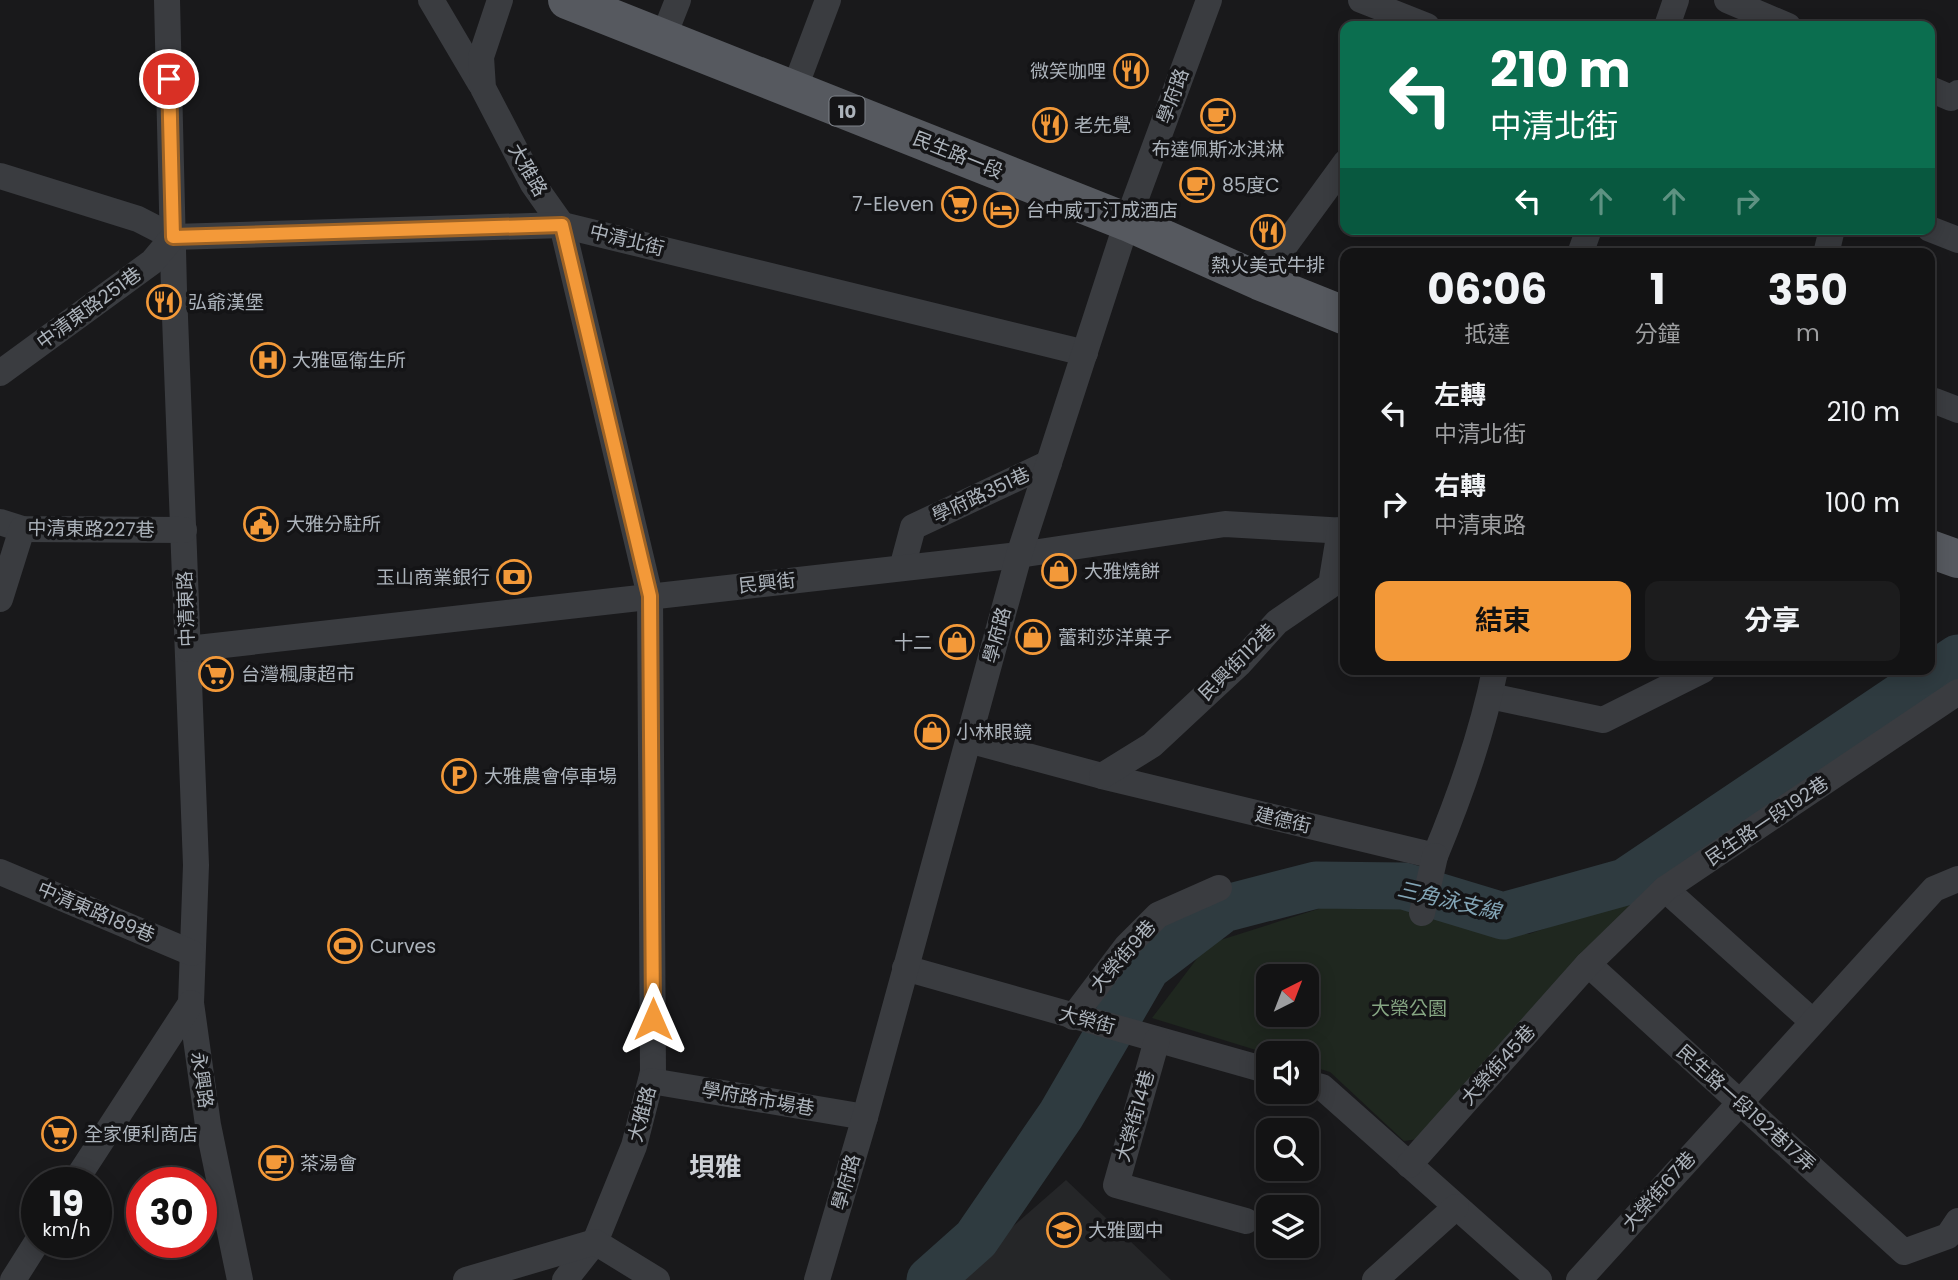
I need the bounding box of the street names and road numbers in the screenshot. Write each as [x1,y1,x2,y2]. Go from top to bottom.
street label: 學府路 [1151,65,1195,127]
road number: 10 [830,96,864,126]
street label: 民生路一段 [909,125,1007,185]
street label: 大雅路 [502,139,554,201]
street label: 中清北街 [587,218,667,262]
street label: 中清東路251巷 [31,261,147,355]
street label: 學府路351巷 [928,461,1034,529]
street label: 中清東路227巷 [27,514,155,544]
street label: 民興街 [737,567,797,599]
street label: 中清東路 [171,571,201,647]
street label: 學府路 [977,604,1017,666]
street label: 民興街112巷 [1192,617,1282,707]
street label: 民生路一段192巷 [1700,770,1834,872]
street label: 建德街 [1252,800,1314,840]
street label: 中清東路189巷 [33,875,159,949]
street label: 大榮街9巷 [1084,914,1162,998]
street label: 大榮街 [1056,1000,1118,1040]
street label: 大榮街45巷 [1455,1019,1541,1111]
street label: 民生路一段192巷17弄 [1671,1038,1821,1178]
street label: 永興路 [185,1050,219,1110]
street label: 大榮街14巷 [1109,1067,1161,1165]
street label: 學府路市場巷 [700,1076,816,1122]
street label: 大雅路 [622,1083,662,1145]
street label: 大榮街67巷 [1616,1145,1702,1237]
street label: 學府路 [825,1151,867,1213]

